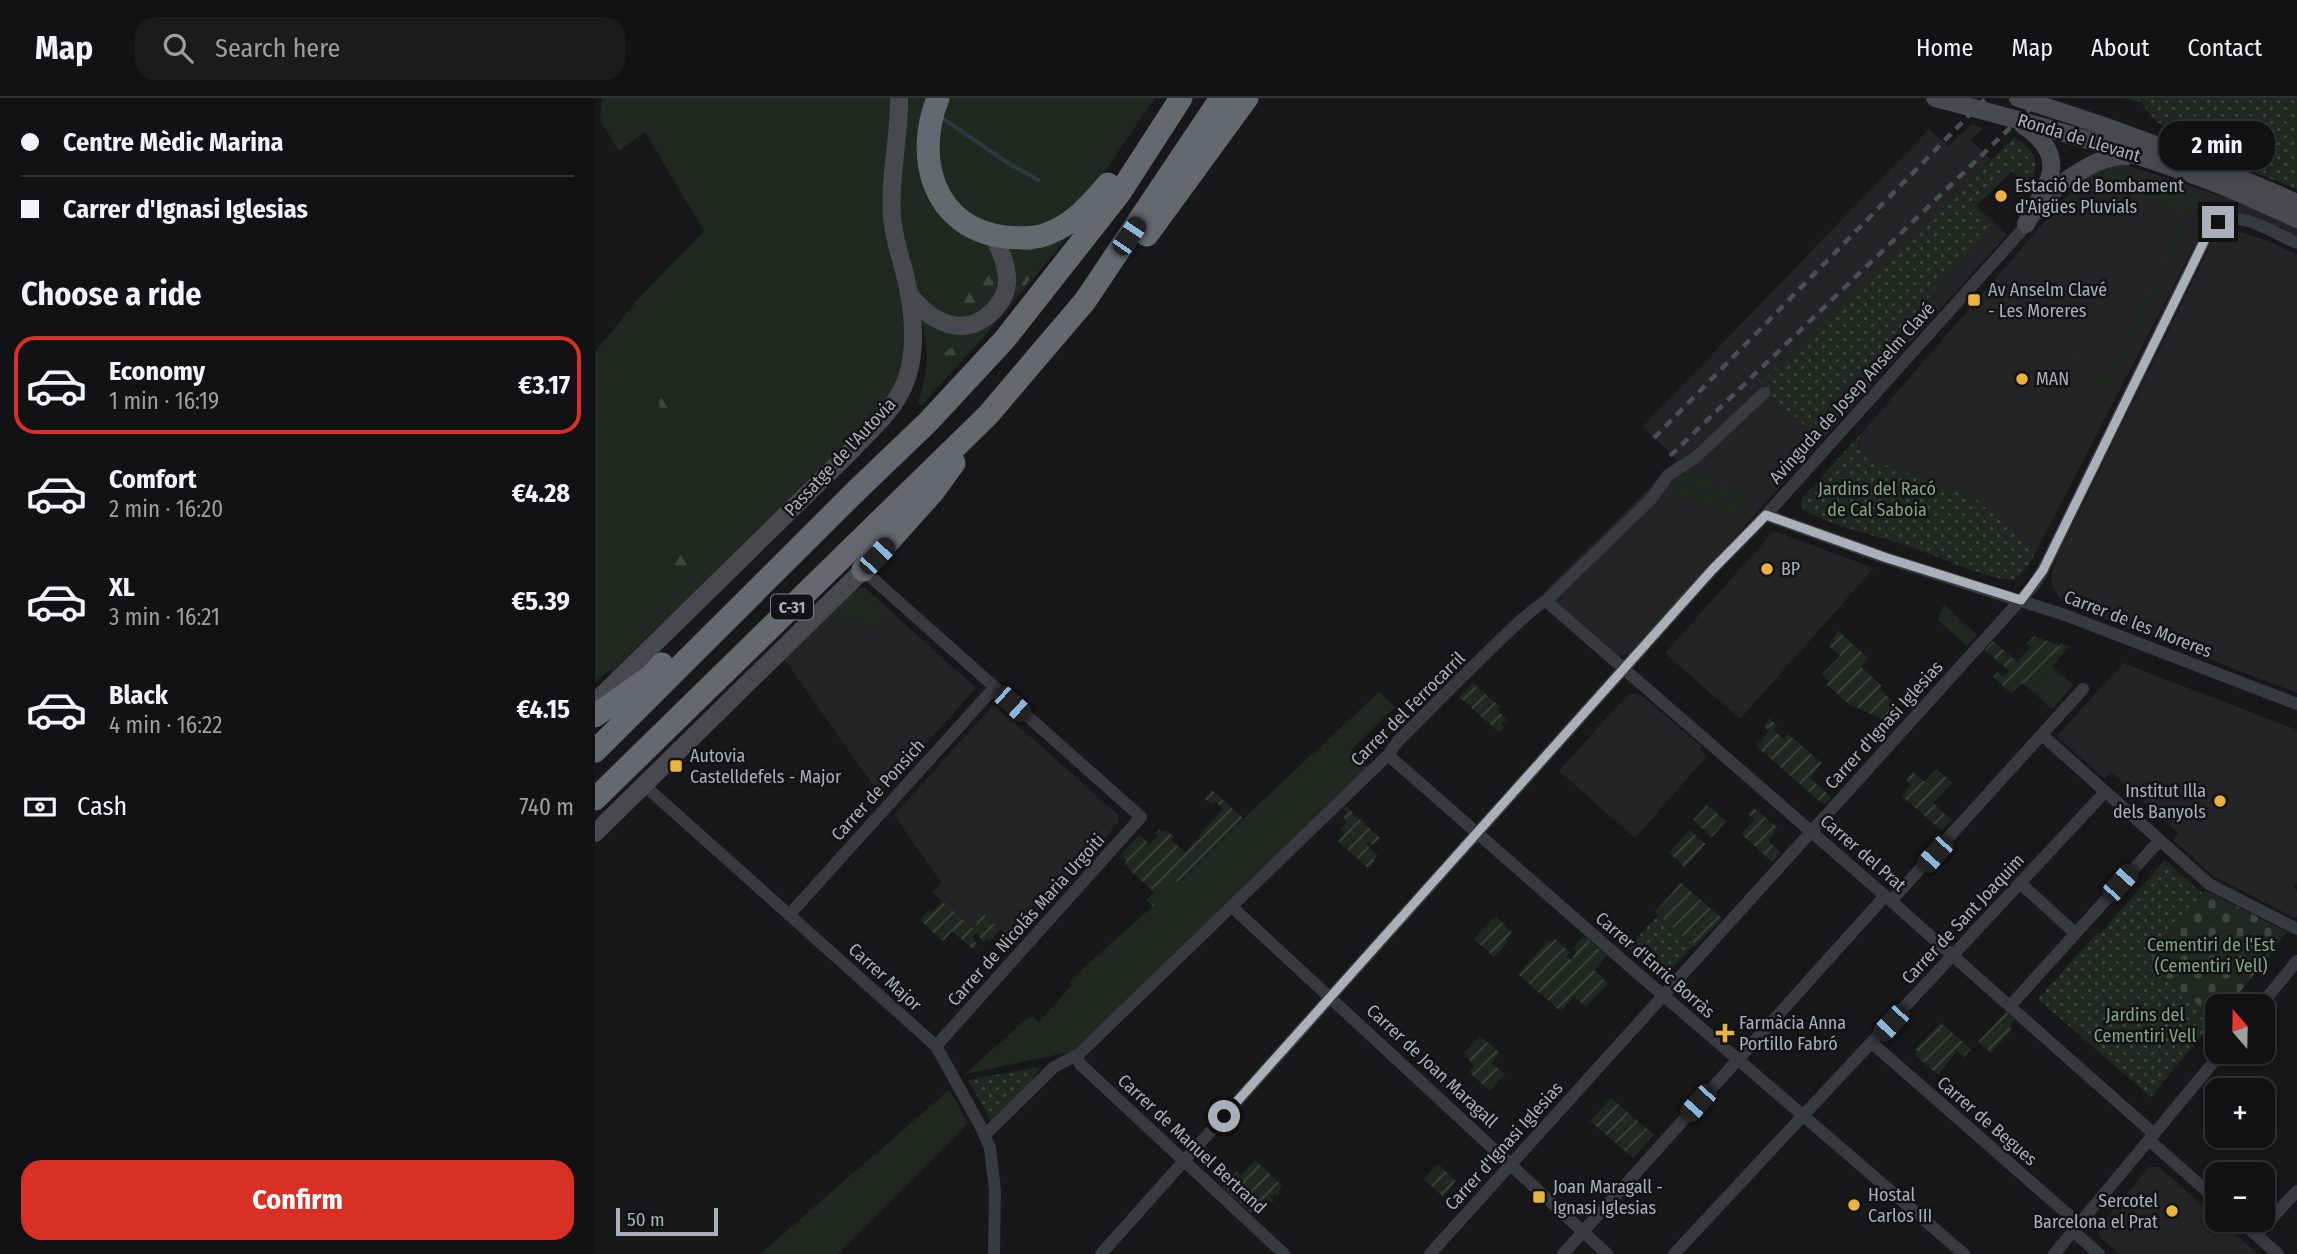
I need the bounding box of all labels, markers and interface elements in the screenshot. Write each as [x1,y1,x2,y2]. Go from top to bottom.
search box [135,17,625,80]
text: Map [35,28,93,68]
icon: search [159,29,197,67]
text: Search here [215,33,340,64]
text: Home [1916,34,1973,62]
text: Map [2011,34,2053,62]
text: About [2091,34,2149,62]
text: Contact [2187,34,2262,62]
street label: Ronda de Llevant [2015,109,2143,167]
callout: 2 min [2160,121,2276,170]
text: Centre Mèdic Marina [63,127,283,158]
text: 2 min [2192,131,2243,159]
place label: Estació de Bombament d'Aigües Pluvials [2015,175,2184,218]
marker: Estació de Bombament d'Aigües Pluvials [1993,188,2009,204]
text: Carrer d'Ignasi Iglesias [63,194,308,225]
route end [2202,206,2234,238]
car [1109,213,1150,259]
text: Choose a ride [21,275,202,313]
place label: Av Anselm Clavé - Les Moreres [1988,279,2107,322]
marker: Av Anselm Clavé - Les Moreres [1966,292,1982,308]
street label: Avinguda de Josep Anselm Clavé [1765,298,1939,488]
icon: car [25,354,88,417]
text: Economy [109,356,205,387]
place label: MAN [2036,368,2069,390]
text: €3.17 [518,370,570,401]
marker: MAN [2014,371,2030,387]
text: 1 min · 16:19 [109,387,219,415]
street label: Passatge de l'Autovia [780,393,901,521]
icon: car [25,462,88,525]
text: Comfort [109,464,197,495]
text: €4.28 [512,478,570,509]
park label: Jardins del Racó de Cal Saboia [1818,478,1936,521]
text: 2 min · 16:20 [109,495,223,523]
car [855,533,900,579]
place label: BP [1781,558,1800,580]
marker: BP [1759,561,1775,577]
icon: car [25,570,88,633]
text: XL [109,572,135,603]
text: €5.39 [511,586,570,617]
street label: Carrer de les Moreres [2061,586,2215,662]
road number: C-31 [771,594,813,620]
text: 3 min · 16:21 [109,603,220,631]
street label: Carrer del Ferrocarril [1346,647,1470,771]
street label: Carrer d'Ignasi Iglesias [1820,656,1948,794]
icon: car [25,678,88,741]
text: Black [109,680,168,711]
car [990,682,1035,726]
text: €4.15 [516,694,570,725]
text: 4 min · 16:22 [109,711,222,739]
street label: Carrer de Ponsich [827,735,929,845]
place label: Autovia Castelldefels - Major [690,745,842,788]
marker: Autovia Castelldefels - Major [668,758,684,774]
place label: Institut Illa dels Banyols [2113,780,2206,823]
icon: cash [21,788,59,826]
text: Cash [77,791,127,822]
text: 740 m [519,793,574,821]
marker: Institut Illa dels Banyols [2212,793,2228,809]
street label: Carrer del Prat [1816,810,1910,896]
street label: Carrer de Nicolás Maria Urgoiti [943,829,1109,1011]
car [1914,831,1957,877]
street label: Carrer de Sant Joaquim [1897,849,2029,989]
car [2099,860,2142,906]
street label: Carrer d'Enric Borràs [1591,907,1719,1023]
park label: Cementiri de l'Est (Cementiri Vell) [2147,934,2275,977]
street label: Carrer Major [844,938,927,1016]
north arrow [2205,994,2275,1064]
map controls [2205,994,2275,1232]
street label: Carrer de Joan Maragall [1362,1000,1502,1133]
car [1869,1000,1914,1046]
park label: Jardins del Cementiri Vell [2094,1004,2196,1047]
place label: Farmàcia Anna Portillo Fabró [1739,1012,1846,1055]
marker: Farmàcia Anna Portillo Fabró [1717,1025,1733,1041]
street label: Carrer de Manuel Bertrand [1113,1069,1271,1219]
street label: Carrer de Begues [1933,1072,2042,1171]
street label: Carrer d'Ignasi Iglesias [1440,1077,1568,1215]
button: + [2205,1078,2275,1148]
car [1677,1080,1720,1126]
route start [1208,1100,1240,1132]
button: Confirm [21,1160,574,1240]
button: − [2205,1162,2275,1232]
place label: Joan Maragall - Ignasi Iglesias [1553,1176,1663,1219]
place label: Hostal Carlos III [1868,1184,1932,1227]
marker: Joan Maragall - Ignasi Iglesias [1531,1189,1547,1205]
place label: Sercotel Barcelona el Prat [2033,1190,2158,1233]
marker: Hostal Carlos III [1846,1197,1862,1213]
marker: Sercotel Barcelona el Prat [2164,1203,2180,1219]
scale bar [616,1205,717,1237]
text: 50 m [627,1208,665,1231]

